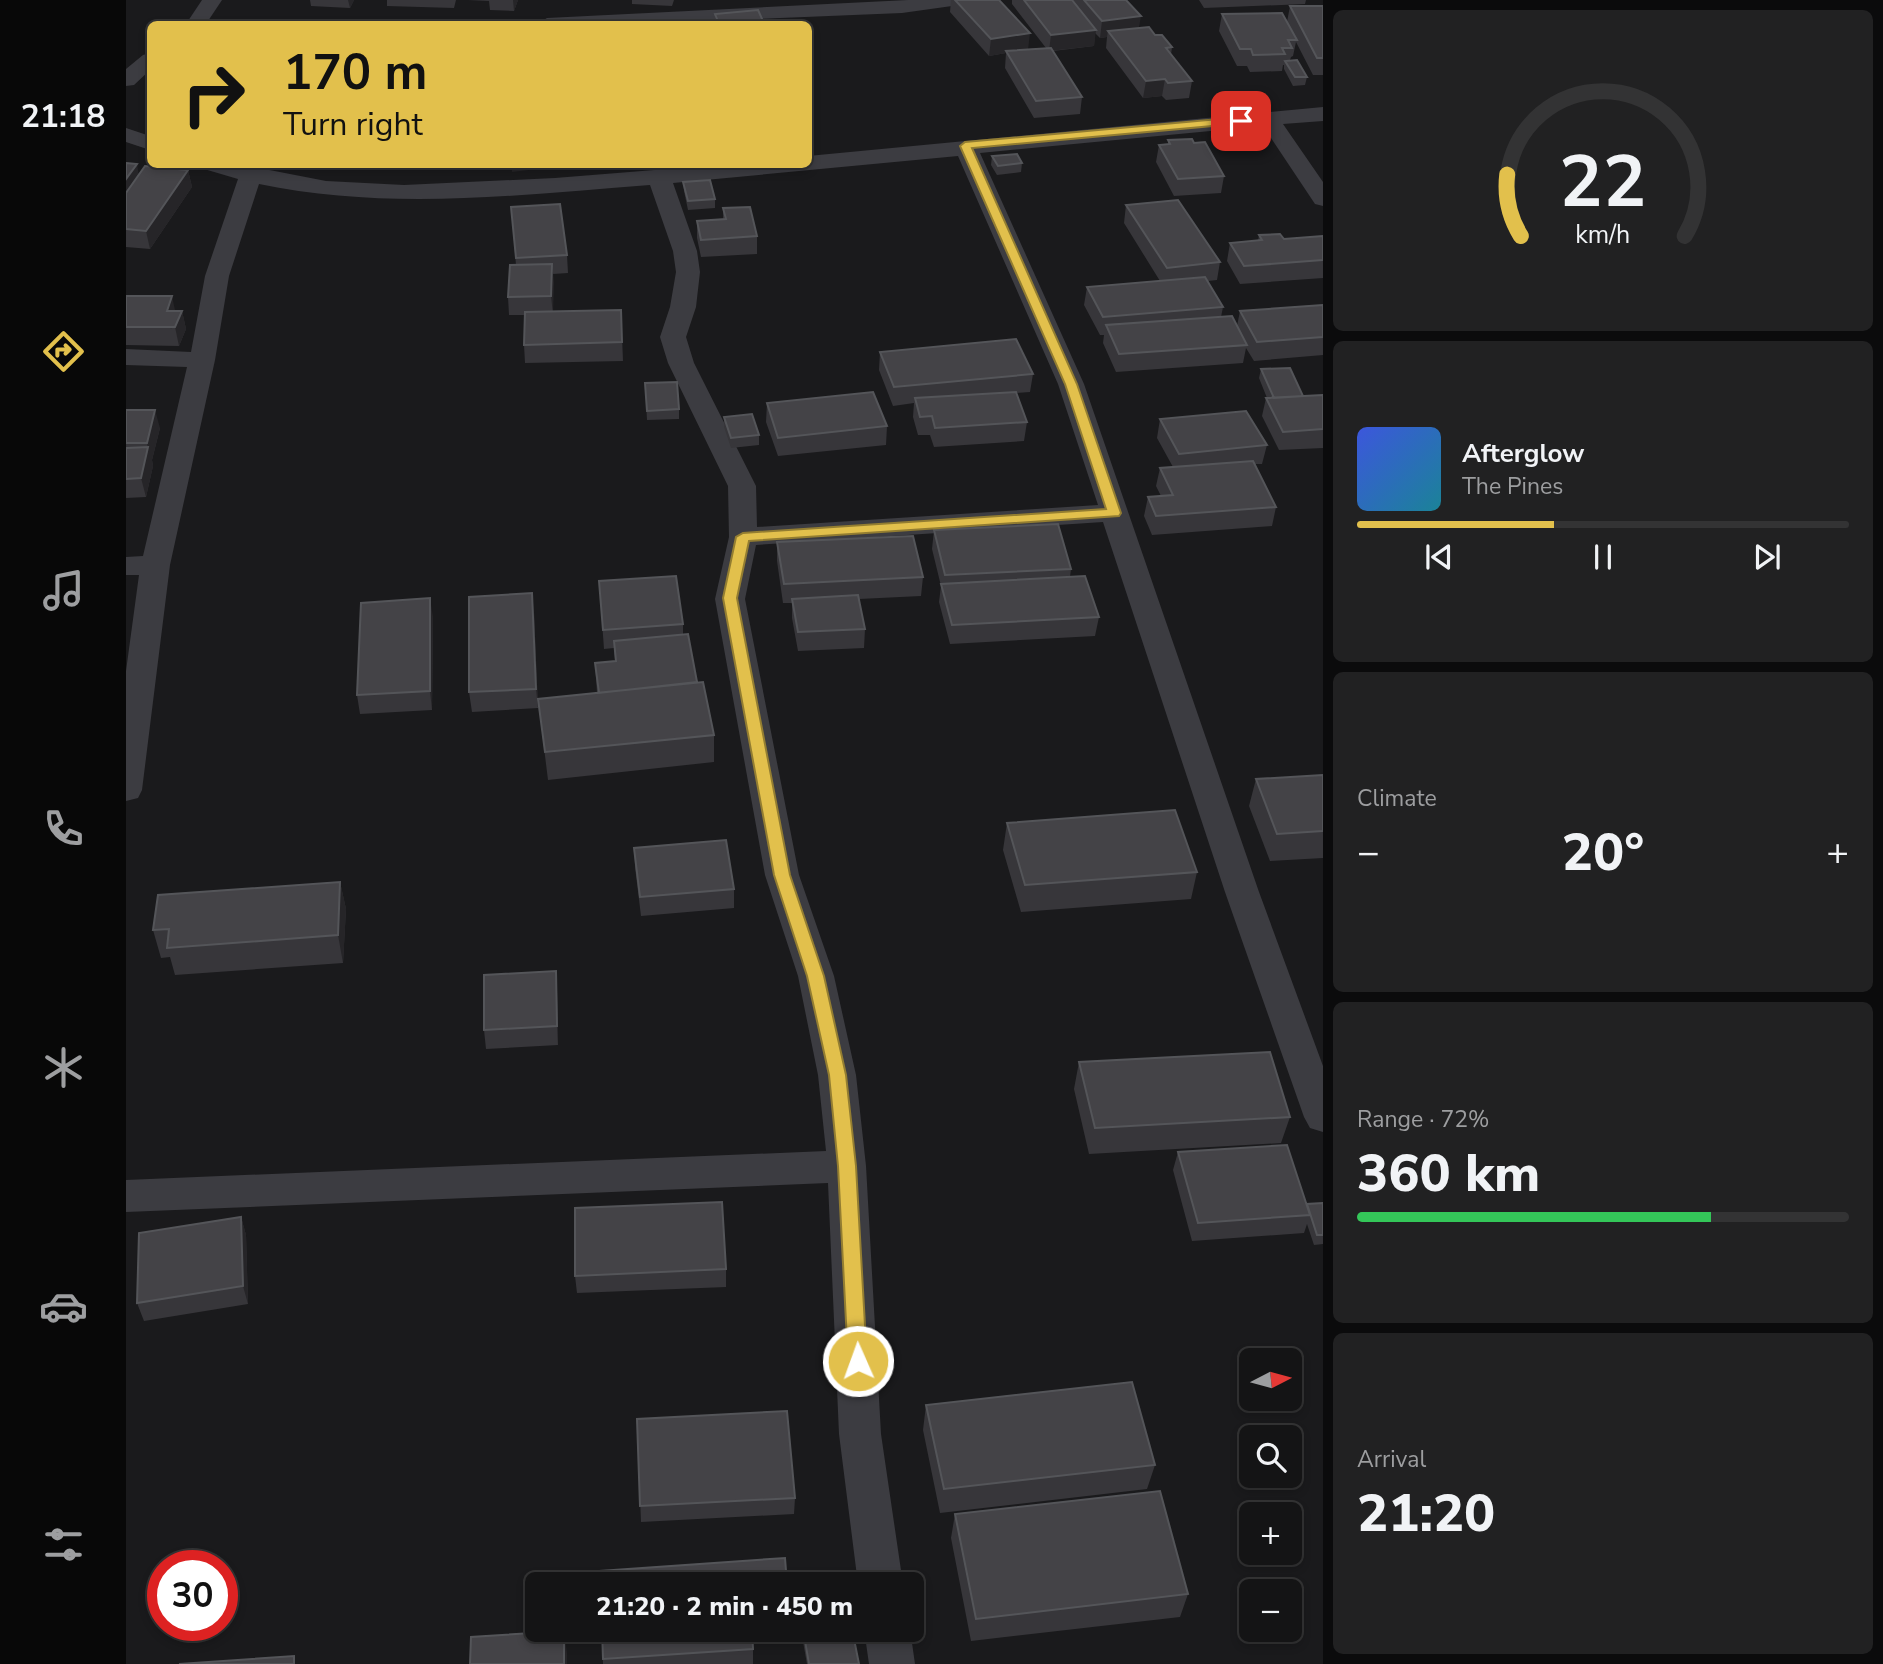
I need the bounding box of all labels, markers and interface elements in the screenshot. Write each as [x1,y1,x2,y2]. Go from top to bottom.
text: 170 m [283,39,427,106]
icon: right [168,49,259,140]
pin [1211,91,1271,151]
text: 21:18 [21,95,105,138]
icon: arrive [1222,102,1260,140]
text: Turn right [283,103,423,146]
text: 22 [1559,133,1647,233]
text: km/h [1575,218,1631,252]
icon: directions [39,327,88,376]
text: Afterglow [1462,436,1585,471]
text: The Pines [1462,471,1563,502]
icon: previous [1420,538,1458,576]
icon: pause [1584,538,1622,576]
icon: next [1748,538,1786,576]
icon: music [39,566,88,615]
text: Climate [1357,783,1437,814]
icon: phone [39,804,88,853]
text: 20° [1562,817,1644,888]
text: − [1357,827,1380,878]
text: + [1826,827,1849,878]
icon: climate [39,1043,88,1092]
text: Range · 72% [1357,1104,1489,1135]
text: 360 km [1357,1138,1540,1209]
icon: car [39,1282,88,1331]
position arrow [821,1324,895,1398]
north arrow [1239,1348,1302,1410]
map controls [1239,1348,1302,1642]
button: search [1239,1425,1302,1488]
text: Arrival [1357,1444,1426,1475]
text: 21:20 [1357,1478,1495,1549]
button: + [1239,1502,1302,1565]
icon: filters [39,1520,88,1569]
speed limit sign: 30 [147,1550,238,1641]
button: − [1239,1579,1302,1642]
text: 21:20 · 2 min · 450 m [596,1589,853,1624]

